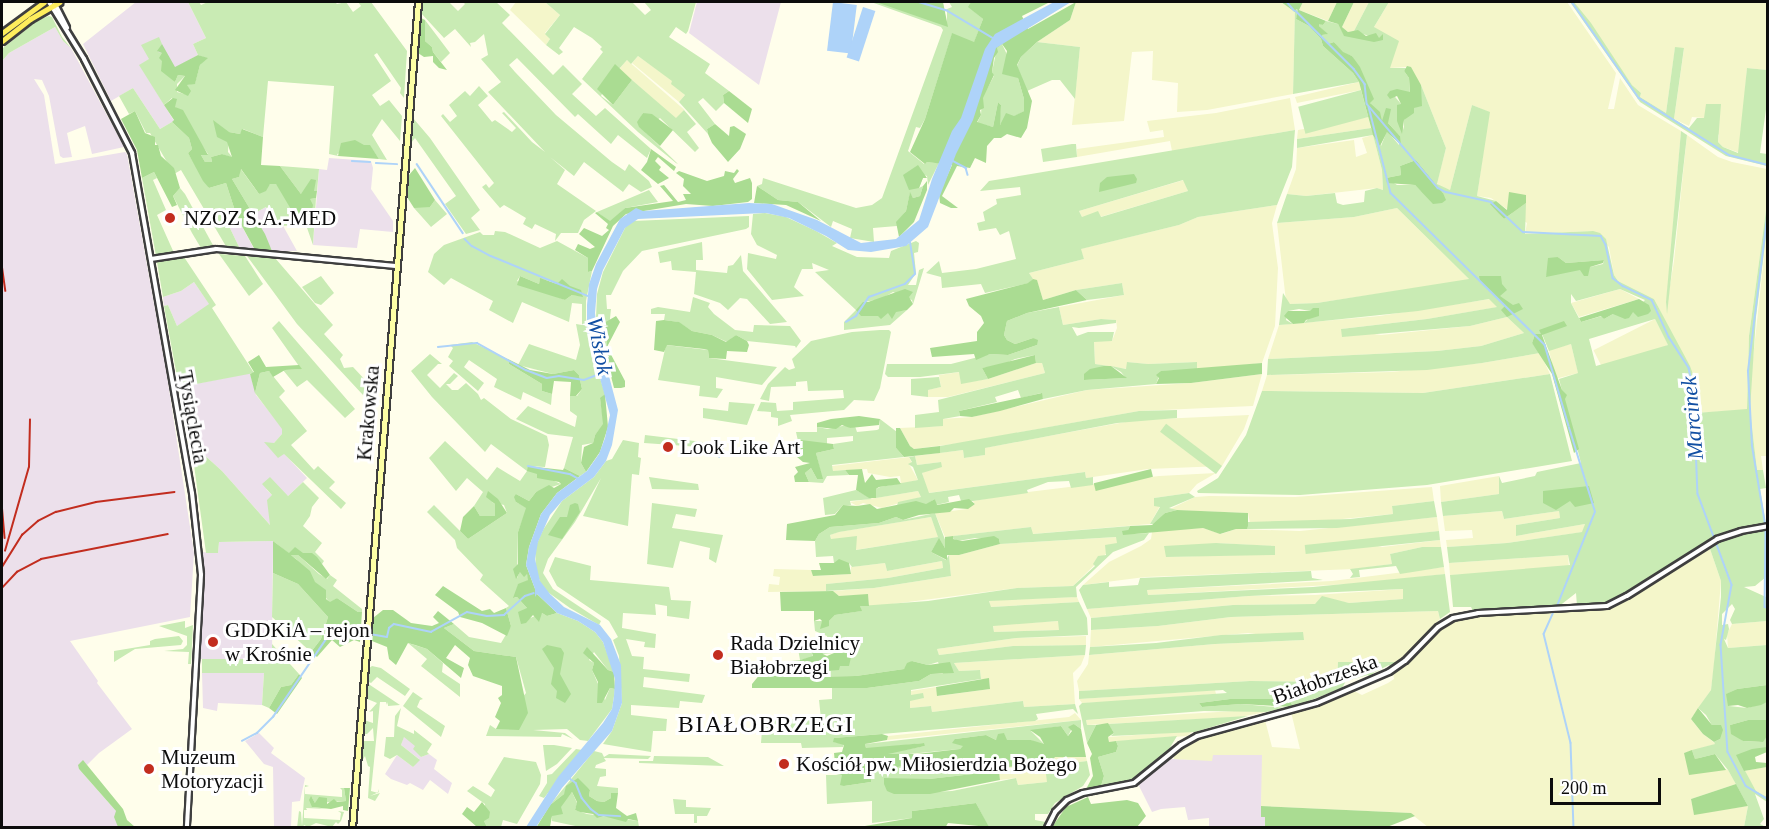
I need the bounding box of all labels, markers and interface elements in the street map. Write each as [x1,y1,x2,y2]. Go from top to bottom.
place label: NZOZ S.A.-MED [184,205,336,231]
marker: NZOZ S.A.-MED [161,209,179,227]
water label: Wisłok [581,315,619,377]
street label: Krakowska [351,364,385,462]
street label: Tysiąclecia [172,368,214,466]
water label: Marcinek [1675,375,1709,461]
place label: Look Like Art [680,434,801,460]
marker: Look Like Art [661,440,675,454]
place label: GDDKiA – rejon w Krośnie [225,617,371,667]
place label: Rada Dzielnicy Białobrzegi [730,630,860,680]
marker: GDDKiA – rejon w Krośnie [206,635,220,649]
marker: Rada Dzielnicy Białobrzegi [711,648,725,662]
street label: Białobrzeska [1269,648,1381,710]
district label: BIAŁOBRZEGI [678,711,854,739]
place label: Muzeum Motoryzacji [161,744,264,794]
place label: Kościół pw. Miłosierdzia Bożego [796,751,1077,777]
marker: Kościół pw. Miłosierdzia Bożego [777,757,791,771]
marker: Muzeum Motoryzacji [142,762,156,776]
scale bar [1553,766,1664,804]
text: 200 m [1561,778,1607,798]

